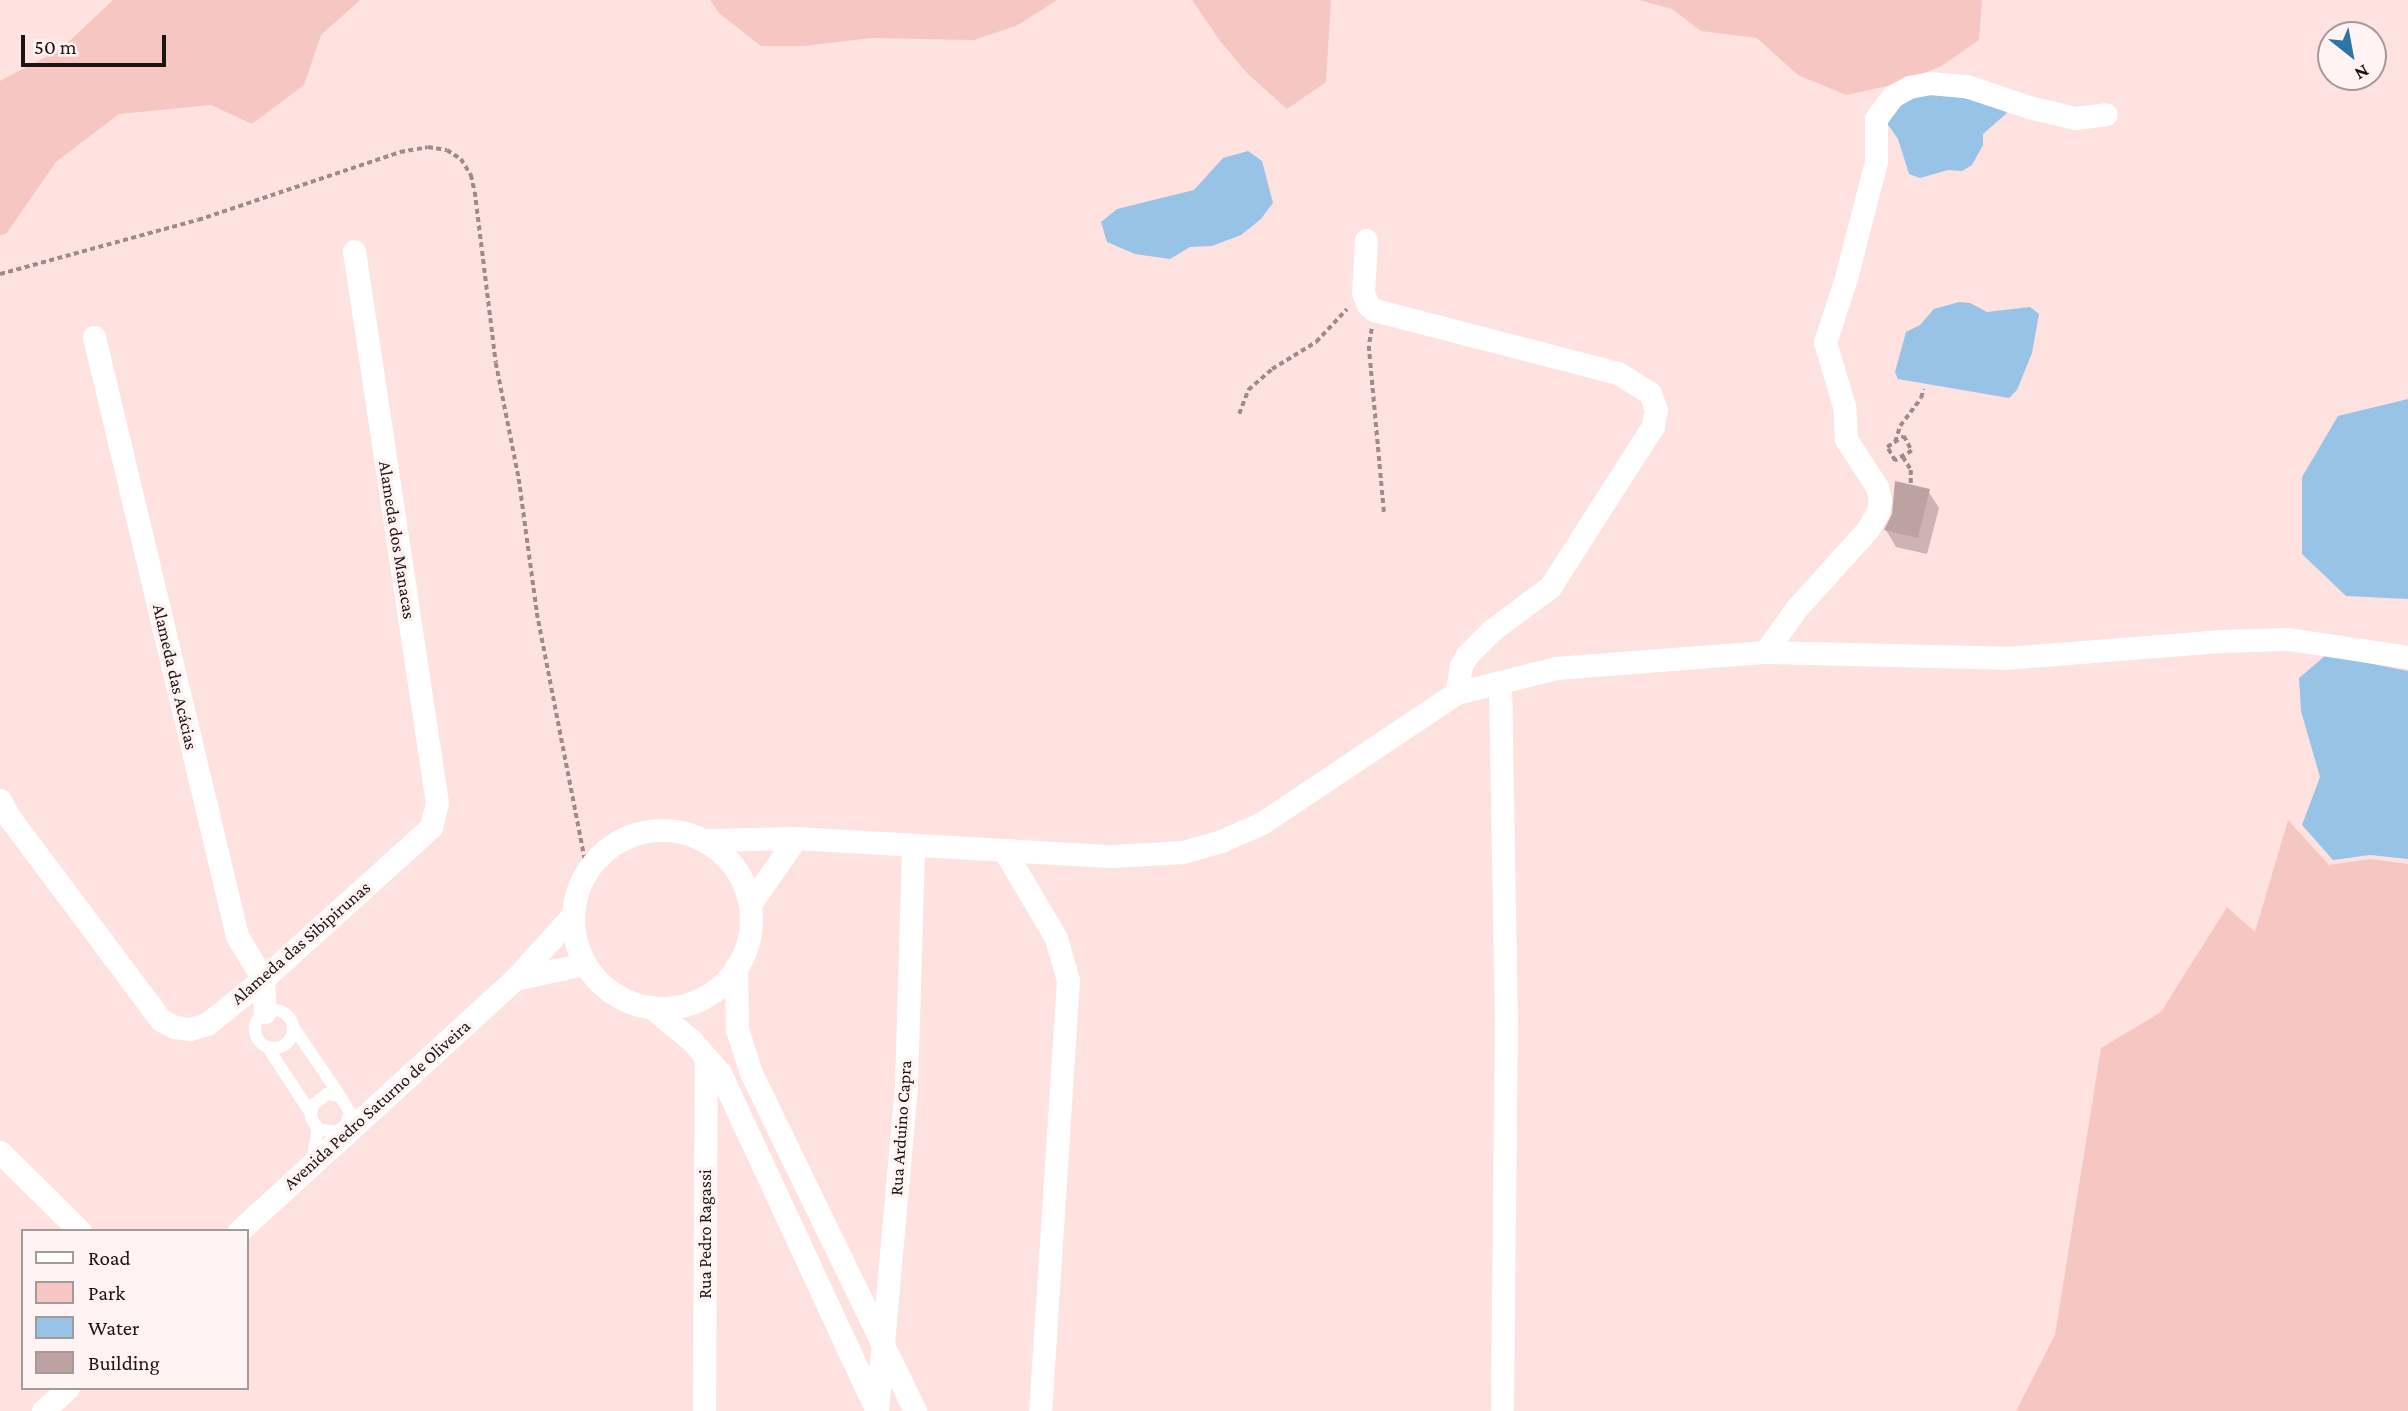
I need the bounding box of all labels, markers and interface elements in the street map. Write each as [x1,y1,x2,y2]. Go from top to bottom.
scale bar [24,21,170,65]
north arrow [2317,21,2387,91]
text: 50 m [34,35,77,59]
text: N [2351,60,2373,85]
street label: Alameda dos Manacas [374,459,420,621]
street label: Alameda das Acácias [148,602,202,752]
street label: Alameda das Sibipirunas [227,877,375,1009]
street label: Avenida Pedro Saturno de Oliveira [279,1015,475,1195]
street label: Rua Arduino Capra [885,1060,917,1196]
street label: Rua Pedro Ragassi [694,1169,716,1299]
legend [21,1229,248,1390]
text: Road [88,1246,131,1270]
text: Park [88,1281,125,1305]
text: Water [88,1316,140,1340]
text: Building [88,1351,160,1375]

